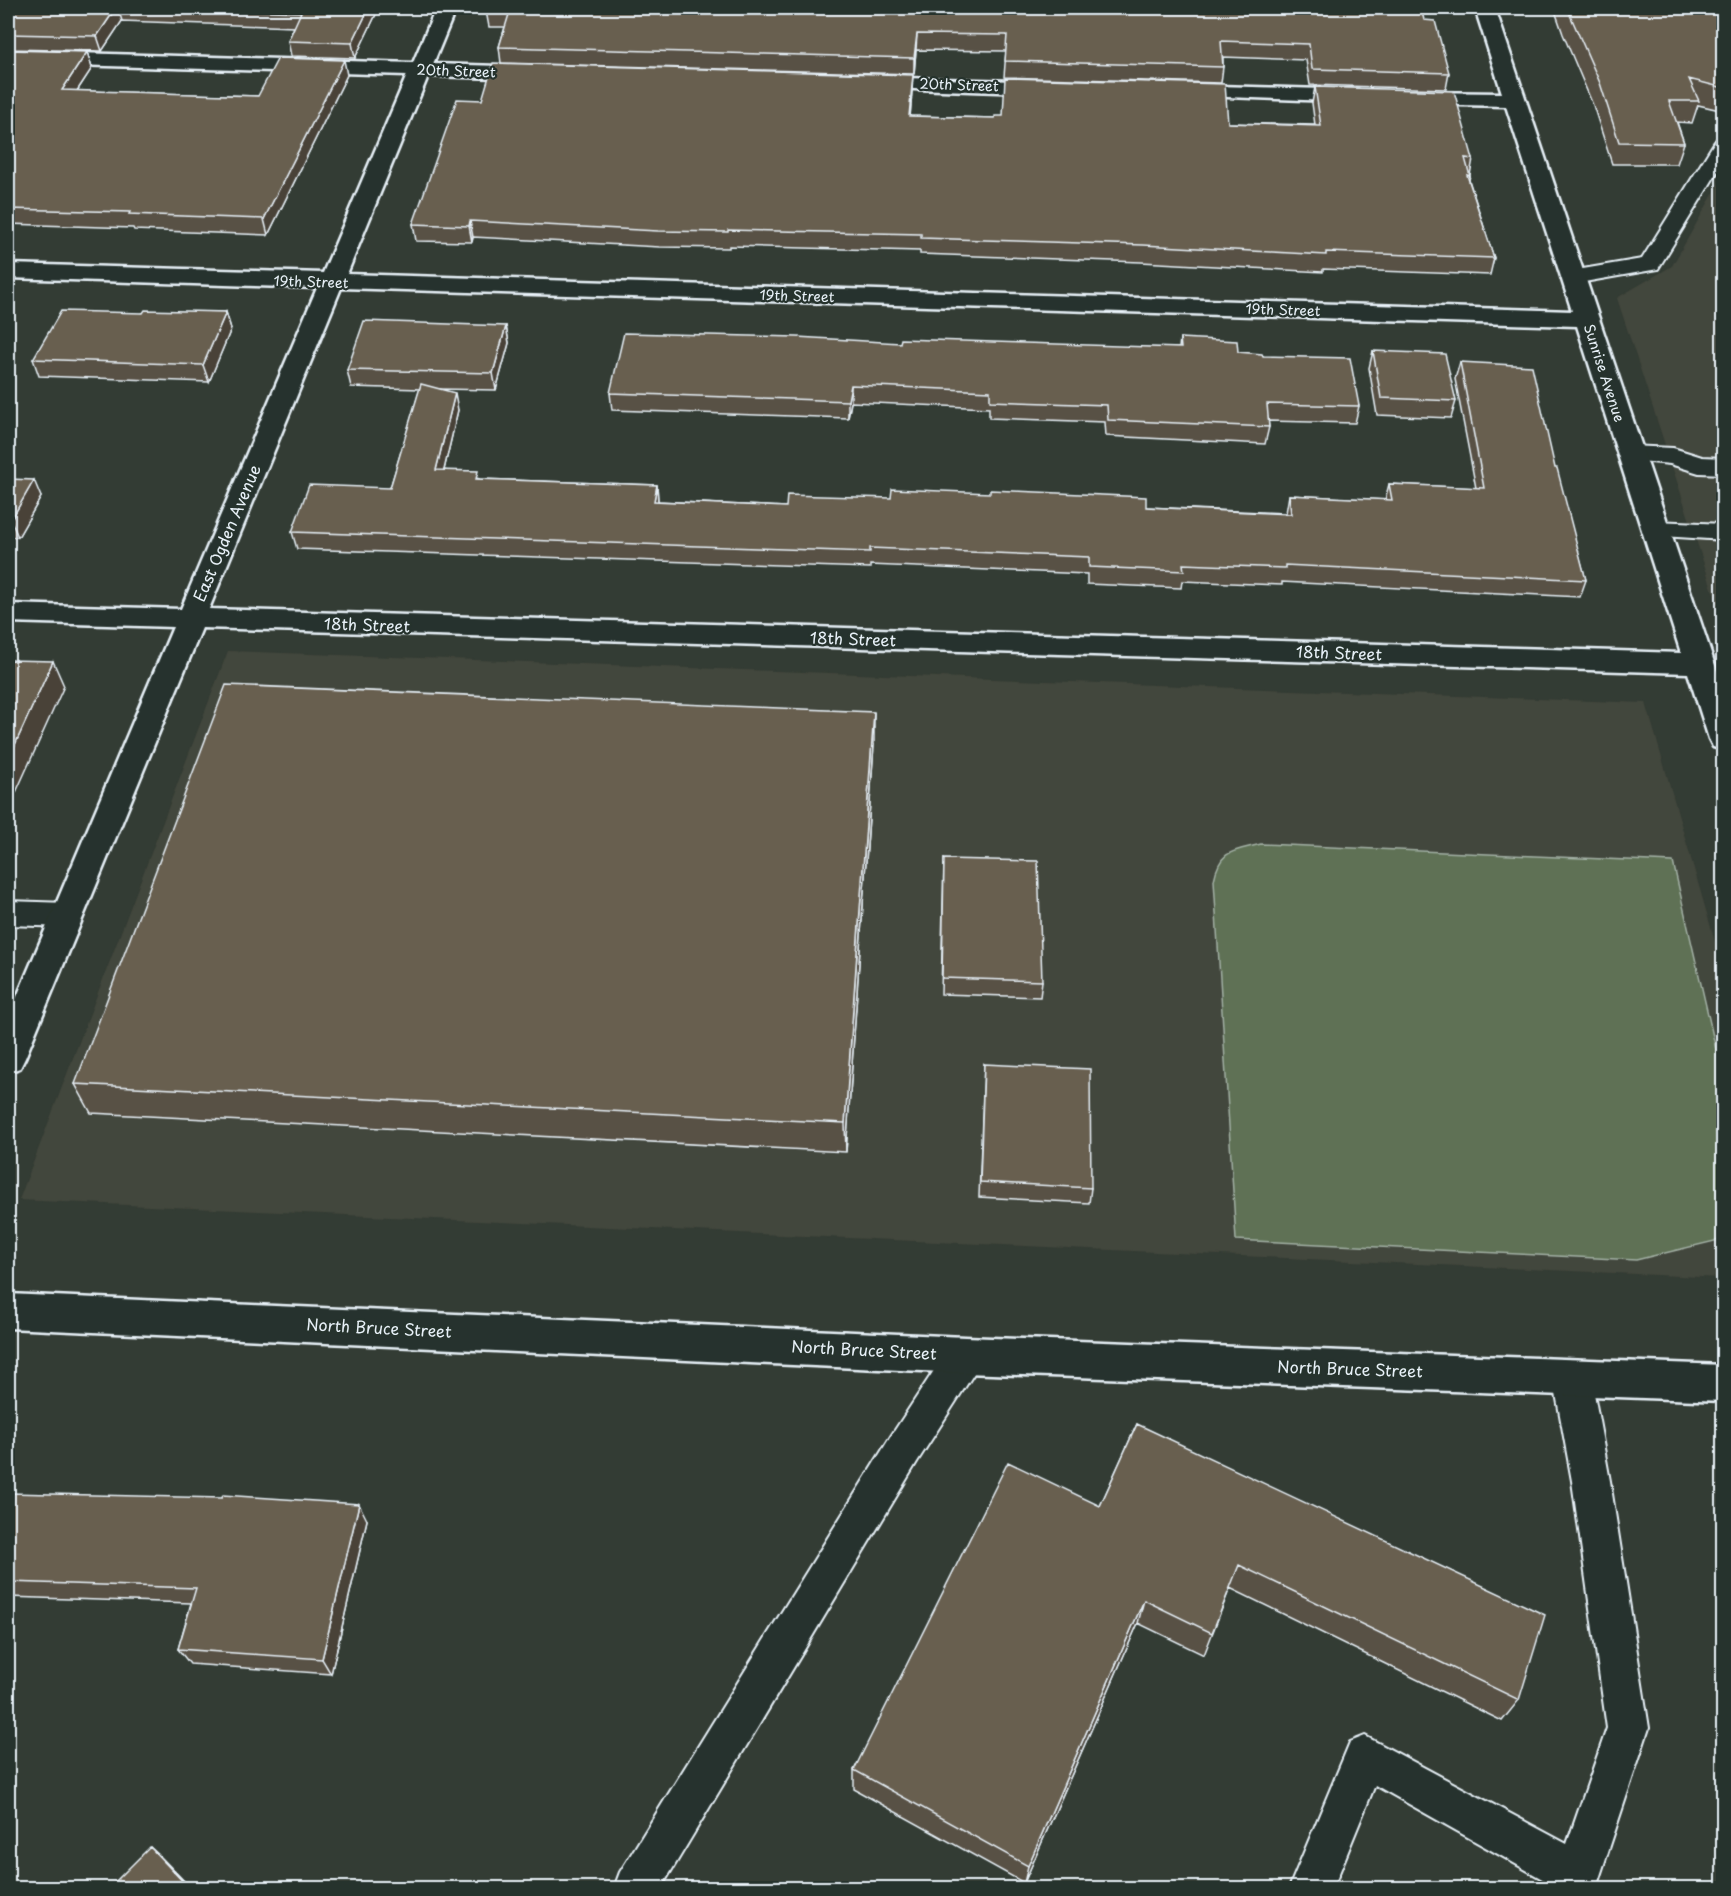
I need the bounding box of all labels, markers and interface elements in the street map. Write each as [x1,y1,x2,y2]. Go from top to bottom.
street label: 20th Street [416,59,496,82]
street label: 20th Street [919,73,999,96]
street label: 19th Street [273,270,349,293]
street label: 19th Street [759,284,835,307]
street label: 19th Street [1245,298,1321,321]
street label: Sunrise Avenue [1579,321,1630,425]
street label: East Ogden Avenue [186,460,266,605]
street label: 18th Street [324,611,411,638]
street label: 18th Street [810,625,897,652]
street label: 18th Street [1296,639,1383,666]
street label: North Bruce Street [306,1311,453,1343]
street label: North Bruce Street [791,1333,938,1365]
street label: North Bruce Street [1277,1353,1424,1383]

